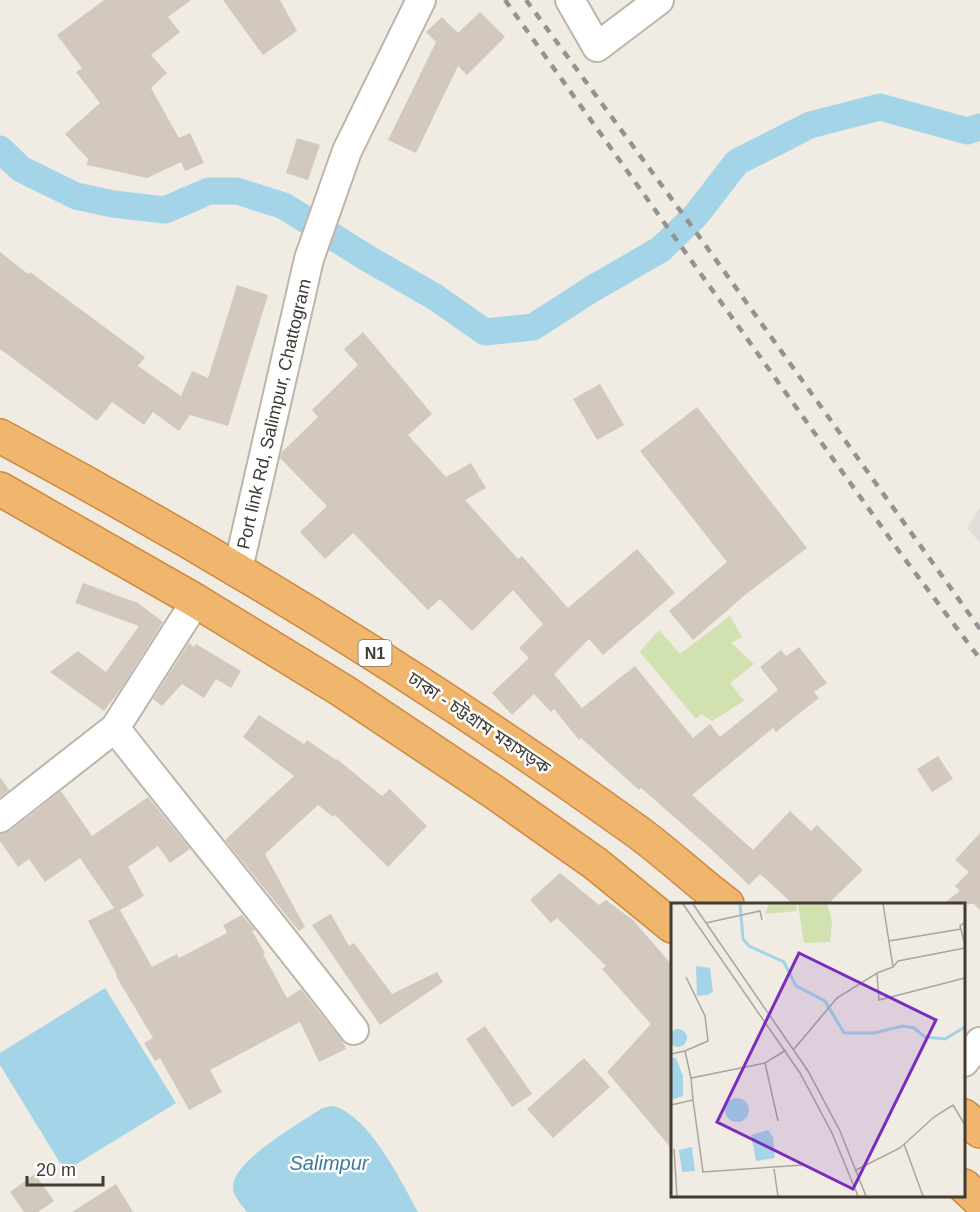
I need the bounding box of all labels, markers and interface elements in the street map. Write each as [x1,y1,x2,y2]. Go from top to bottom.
street label: Port link Rd, Salimpur, Chattogram [233,277,315,551]
road number: N1 [358,640,392,666]
street label: ঢাকা - চট্টগ্রাম মহাসড়ক [403,667,554,778]
inset map [671,903,965,1197]
scale bar [27,1149,104,1187]
water label: Salimpur [290,1152,370,1174]
text: 20 m [36,1160,76,1180]

